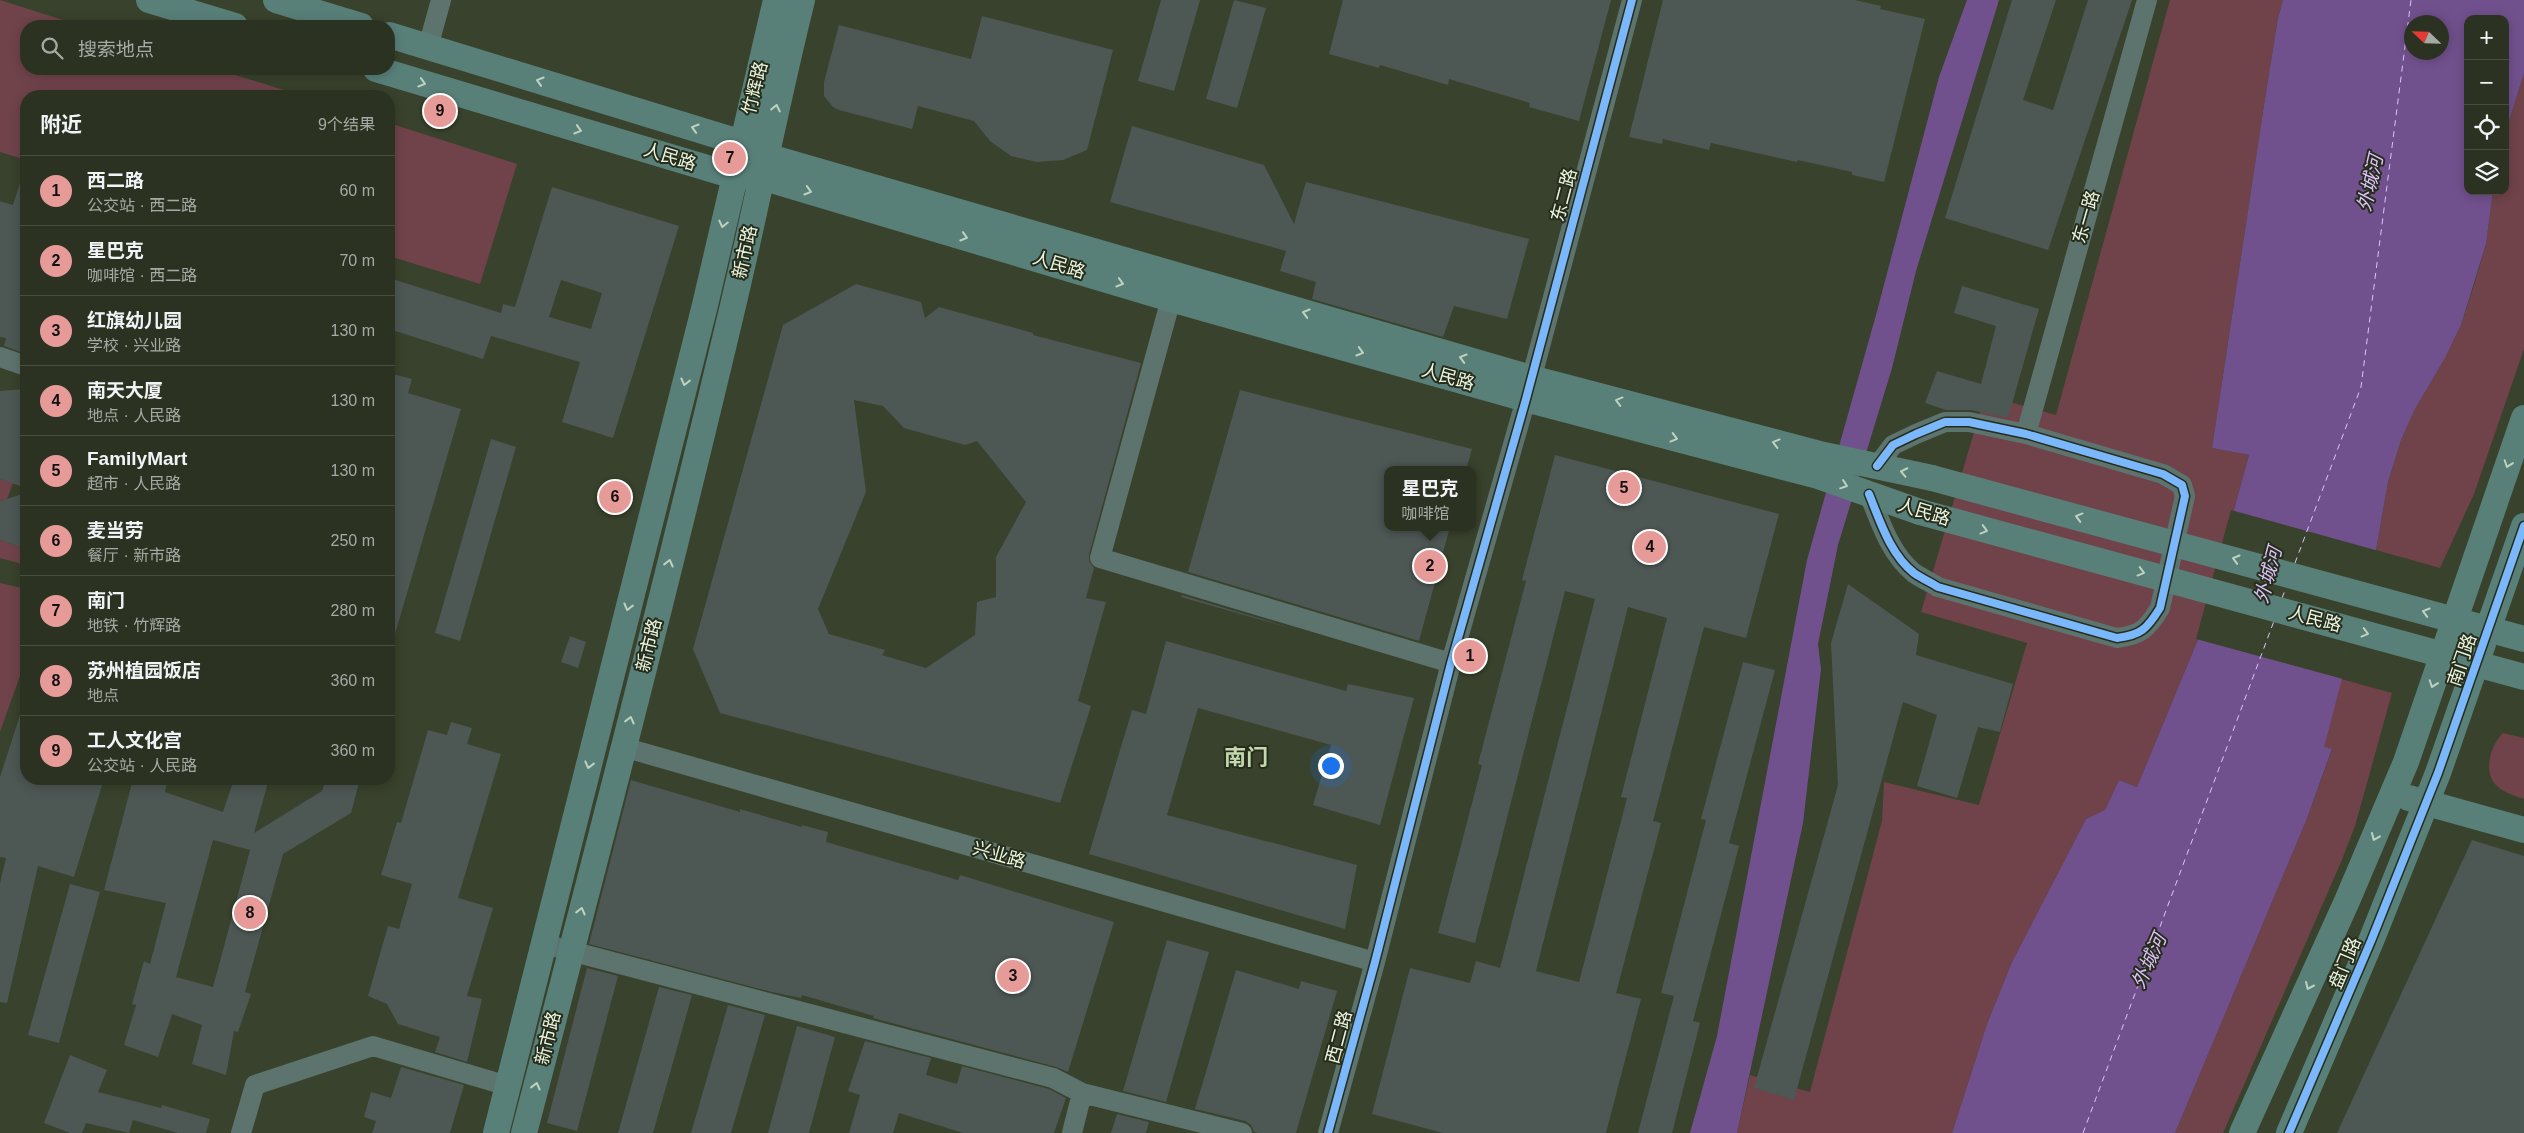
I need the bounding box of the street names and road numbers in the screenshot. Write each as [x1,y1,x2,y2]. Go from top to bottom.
street label: 竹辉路 [739,59,771,117]
street label: 人民路 [641,140,699,174]
street label: 东二路 [1547,166,1581,224]
street label: 东一路 [2069,188,2103,246]
street label: 新市路 [729,223,761,281]
street label: 人民路 [1030,248,1088,282]
street label: 人民路 [1419,360,1477,394]
street label: 人民路 [1895,495,1953,529]
street label: 人民路 [2286,602,2344,636]
street label: 新市路 [633,616,665,674]
street label: 南门路 [2444,631,2480,689]
street label: 兴业路 [970,838,1028,872]
street label: 盘门路 [2325,934,2365,992]
street label: 西二路 [1322,1008,1356,1066]
street label: 新市路 [532,1009,564,1067]

